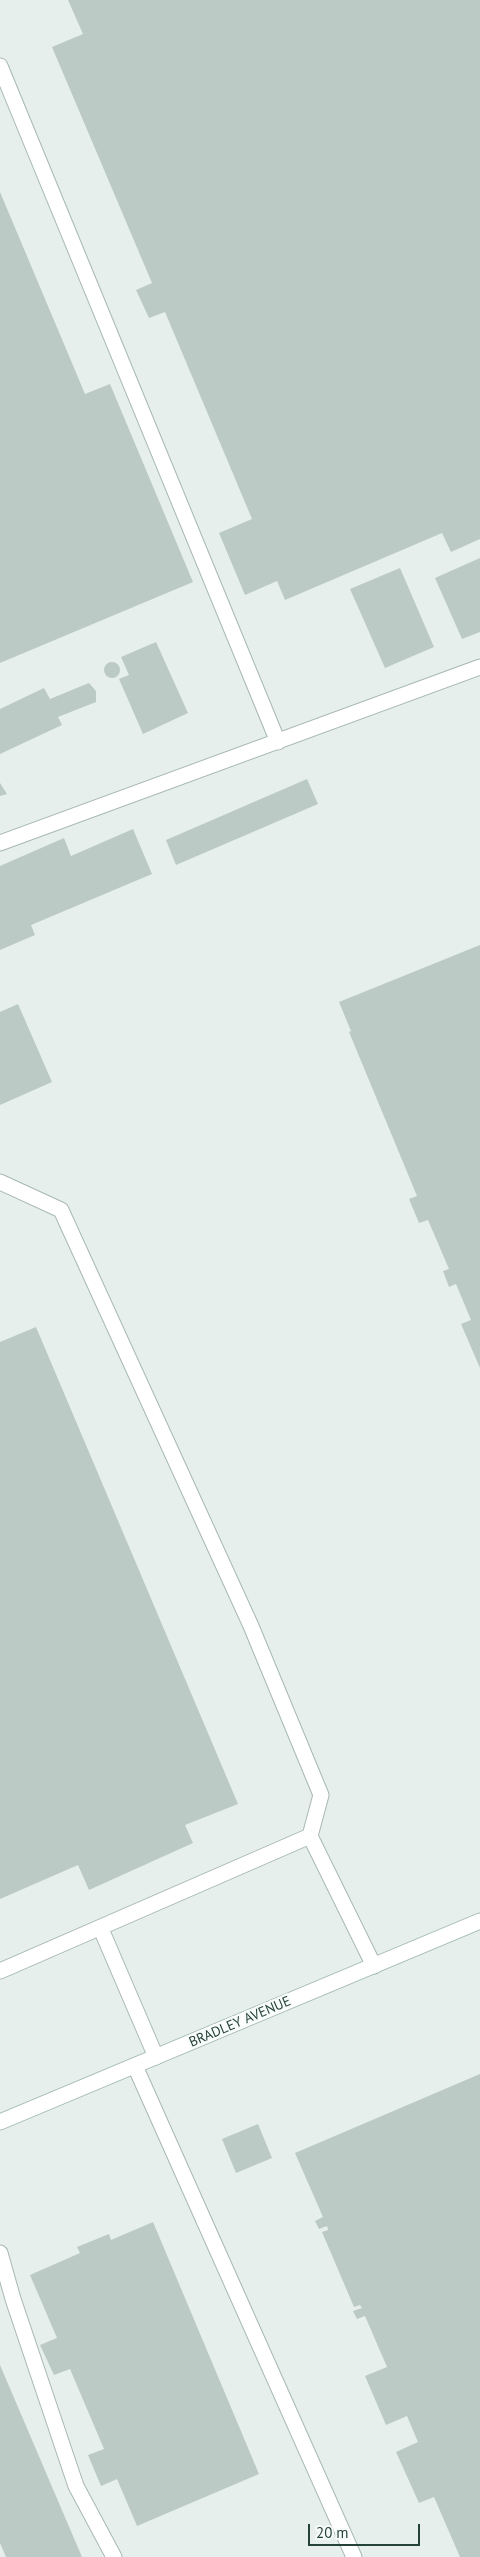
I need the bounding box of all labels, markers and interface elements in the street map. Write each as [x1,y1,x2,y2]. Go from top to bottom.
street label: BRADLEY AVENUE [187,1993,293,2051]
scale bar [310,2514,422,2546]
text: 20 m [316,2523,349,2542]

